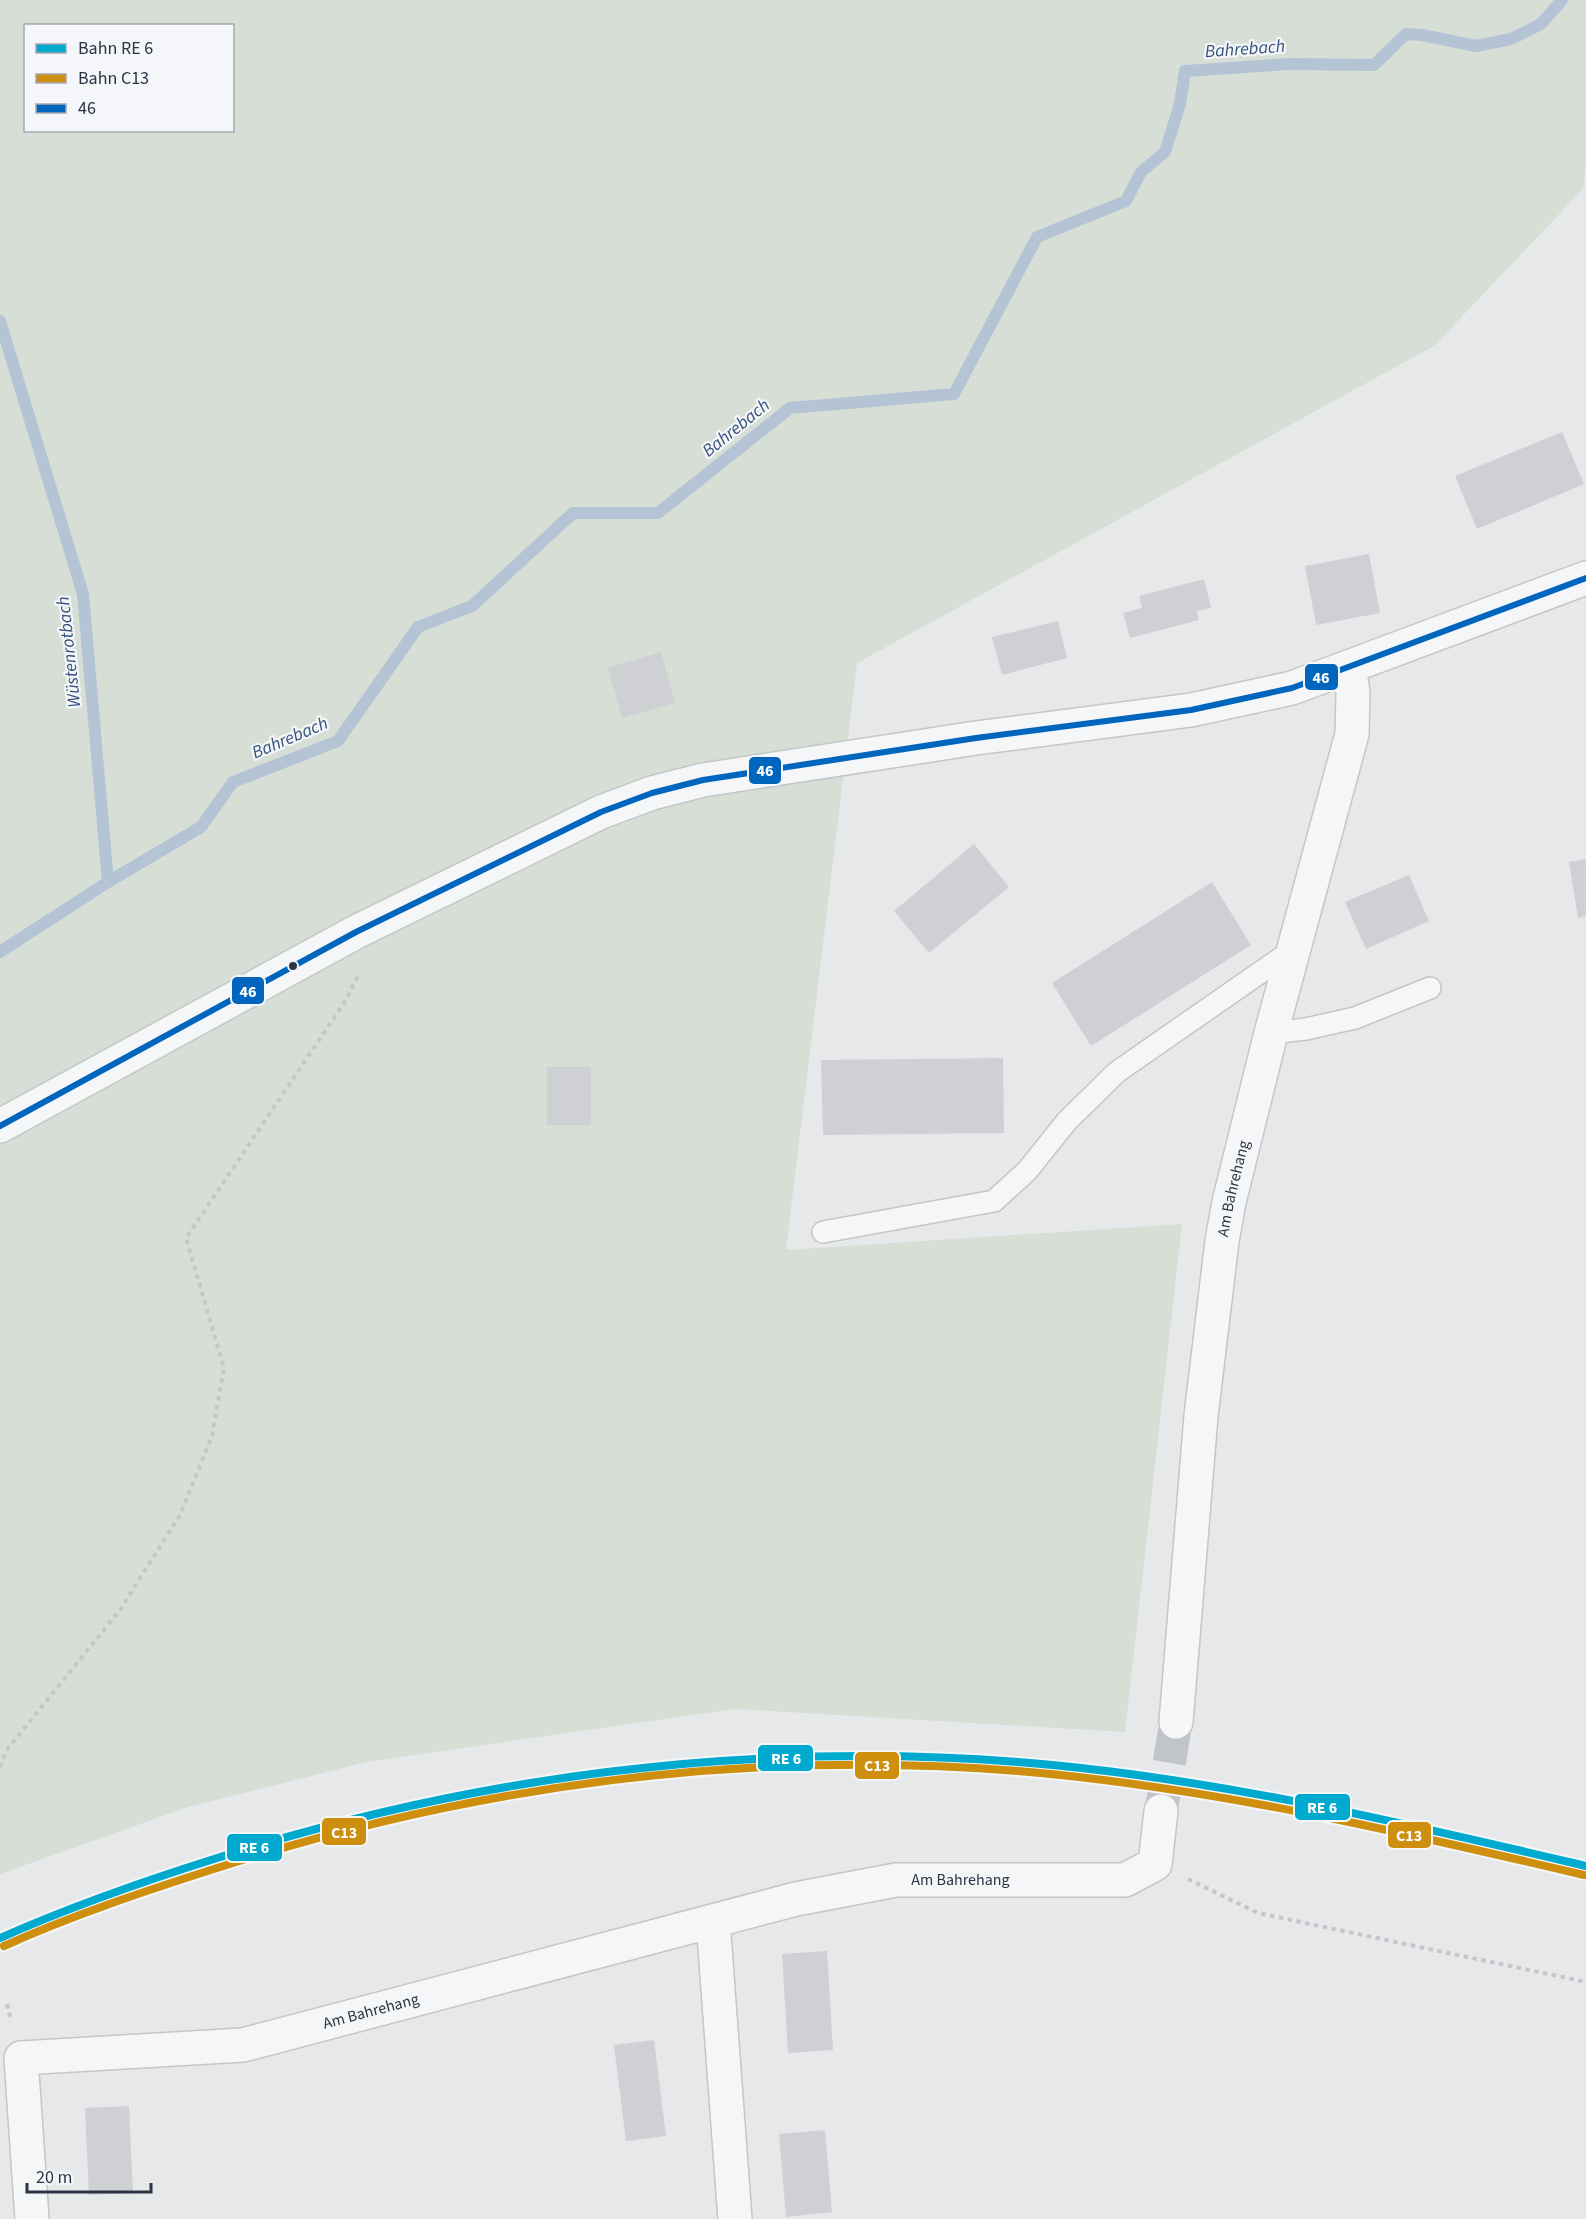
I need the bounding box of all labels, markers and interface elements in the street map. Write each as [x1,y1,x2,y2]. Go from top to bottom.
legend [24,24,234,132]
water label: Bahrebach [1204,34,1286,64]
text: Bahn RE 6 [78,36,153,61]
text: Bahn C13 [78,66,149,91]
text: 46 [78,96,96,121]
water label: Bahrebach [697,393,775,463]
water label: Wüstenrotbach [51,595,87,709]
line badge: 46 [1304,663,1339,691]
text: 46 [1313,667,1329,689]
water label: Bahrebach [248,711,332,765]
line badge: 46 [748,756,782,785]
text: 46 [757,760,773,782]
unlabelled marker [287,960,299,972]
line badge: 46 [231,976,265,1005]
text: 46 [240,981,256,1003]
street label: Am Bahrehang [1212,1138,1255,1238]
line badge: RE 6 [757,1744,814,1772]
text: RE 6 [771,1748,801,1770]
line badge: C13 [854,1751,900,1780]
text: C13 [864,1755,890,1777]
line badge: RE 6 [1294,1793,1351,1821]
text: RE 6 [1307,1797,1337,1819]
line badge: C13 [321,1817,367,1846]
line badge: C13 [1387,1821,1432,1849]
text: C13 [331,1822,357,1844]
text: C13 [1396,1825,1422,1847]
line badge: RE 6 [226,1833,283,1862]
text: RE 6 [239,1837,269,1859]
street label: Am Bahrehang [911,1869,1010,1891]
street label: Am Bahrehang [320,1988,421,2034]
scale bar [27,2156,152,2194]
text: 20 m [36,2165,72,2190]

